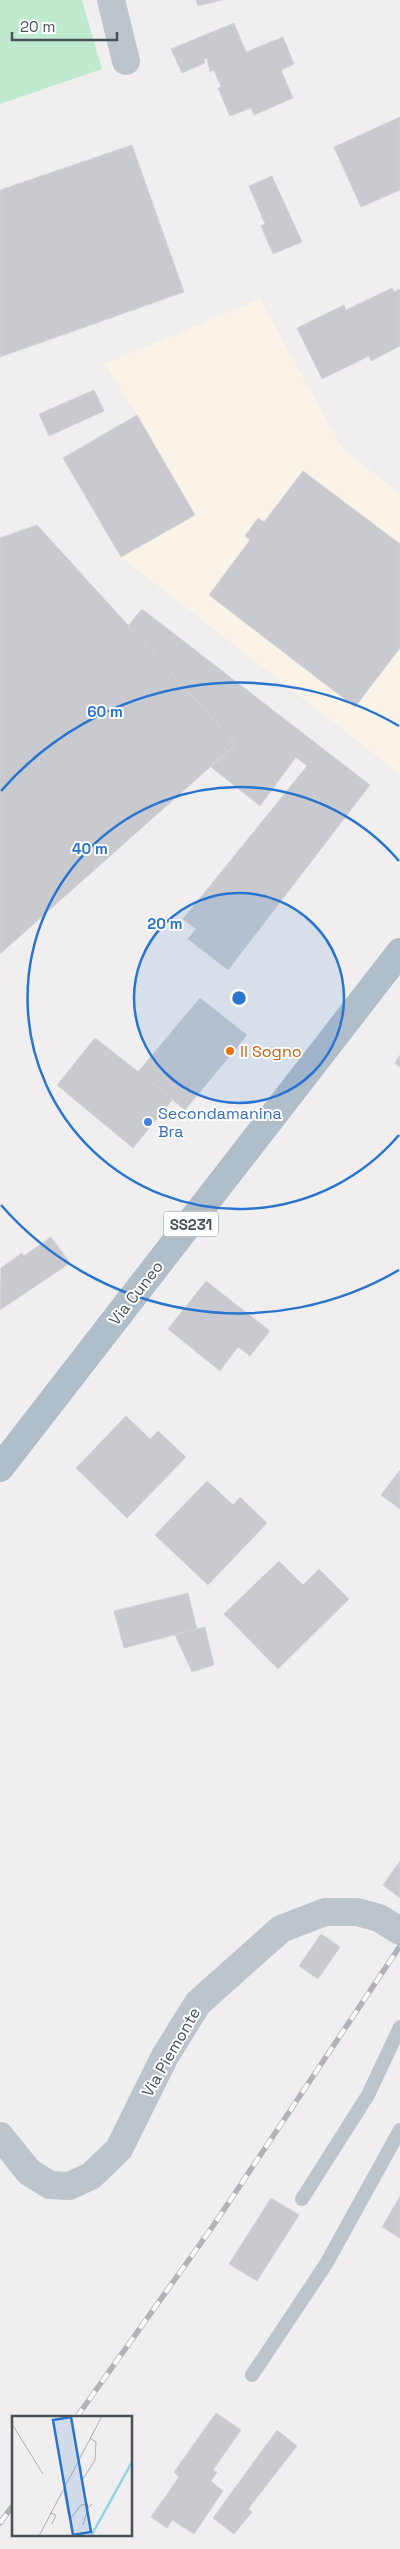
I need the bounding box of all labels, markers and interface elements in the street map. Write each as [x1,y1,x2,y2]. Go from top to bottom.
scale bar [12,10,118,42]
text: 20 m [20,17,55,36]
text: 60 m [87,702,123,721]
text: 40 m [72,839,108,858]
text: 20 m [147,914,183,933]
centre of rings [230,989,248,1007]
place label: Il Sogno [240,1041,302,1062]
marker: Il Sogno [224,1045,236,1057]
place label: Secondamanina Bra [158,1103,282,1142]
marker: Secondamanina Bra [142,1116,154,1128]
road number: SS231 [164,1212,218,1236]
street label: Via Cuneo [104,1256,168,1330]
street label: Via Piemonte [137,2003,205,2101]
inset map [12,2416,132,2536]

